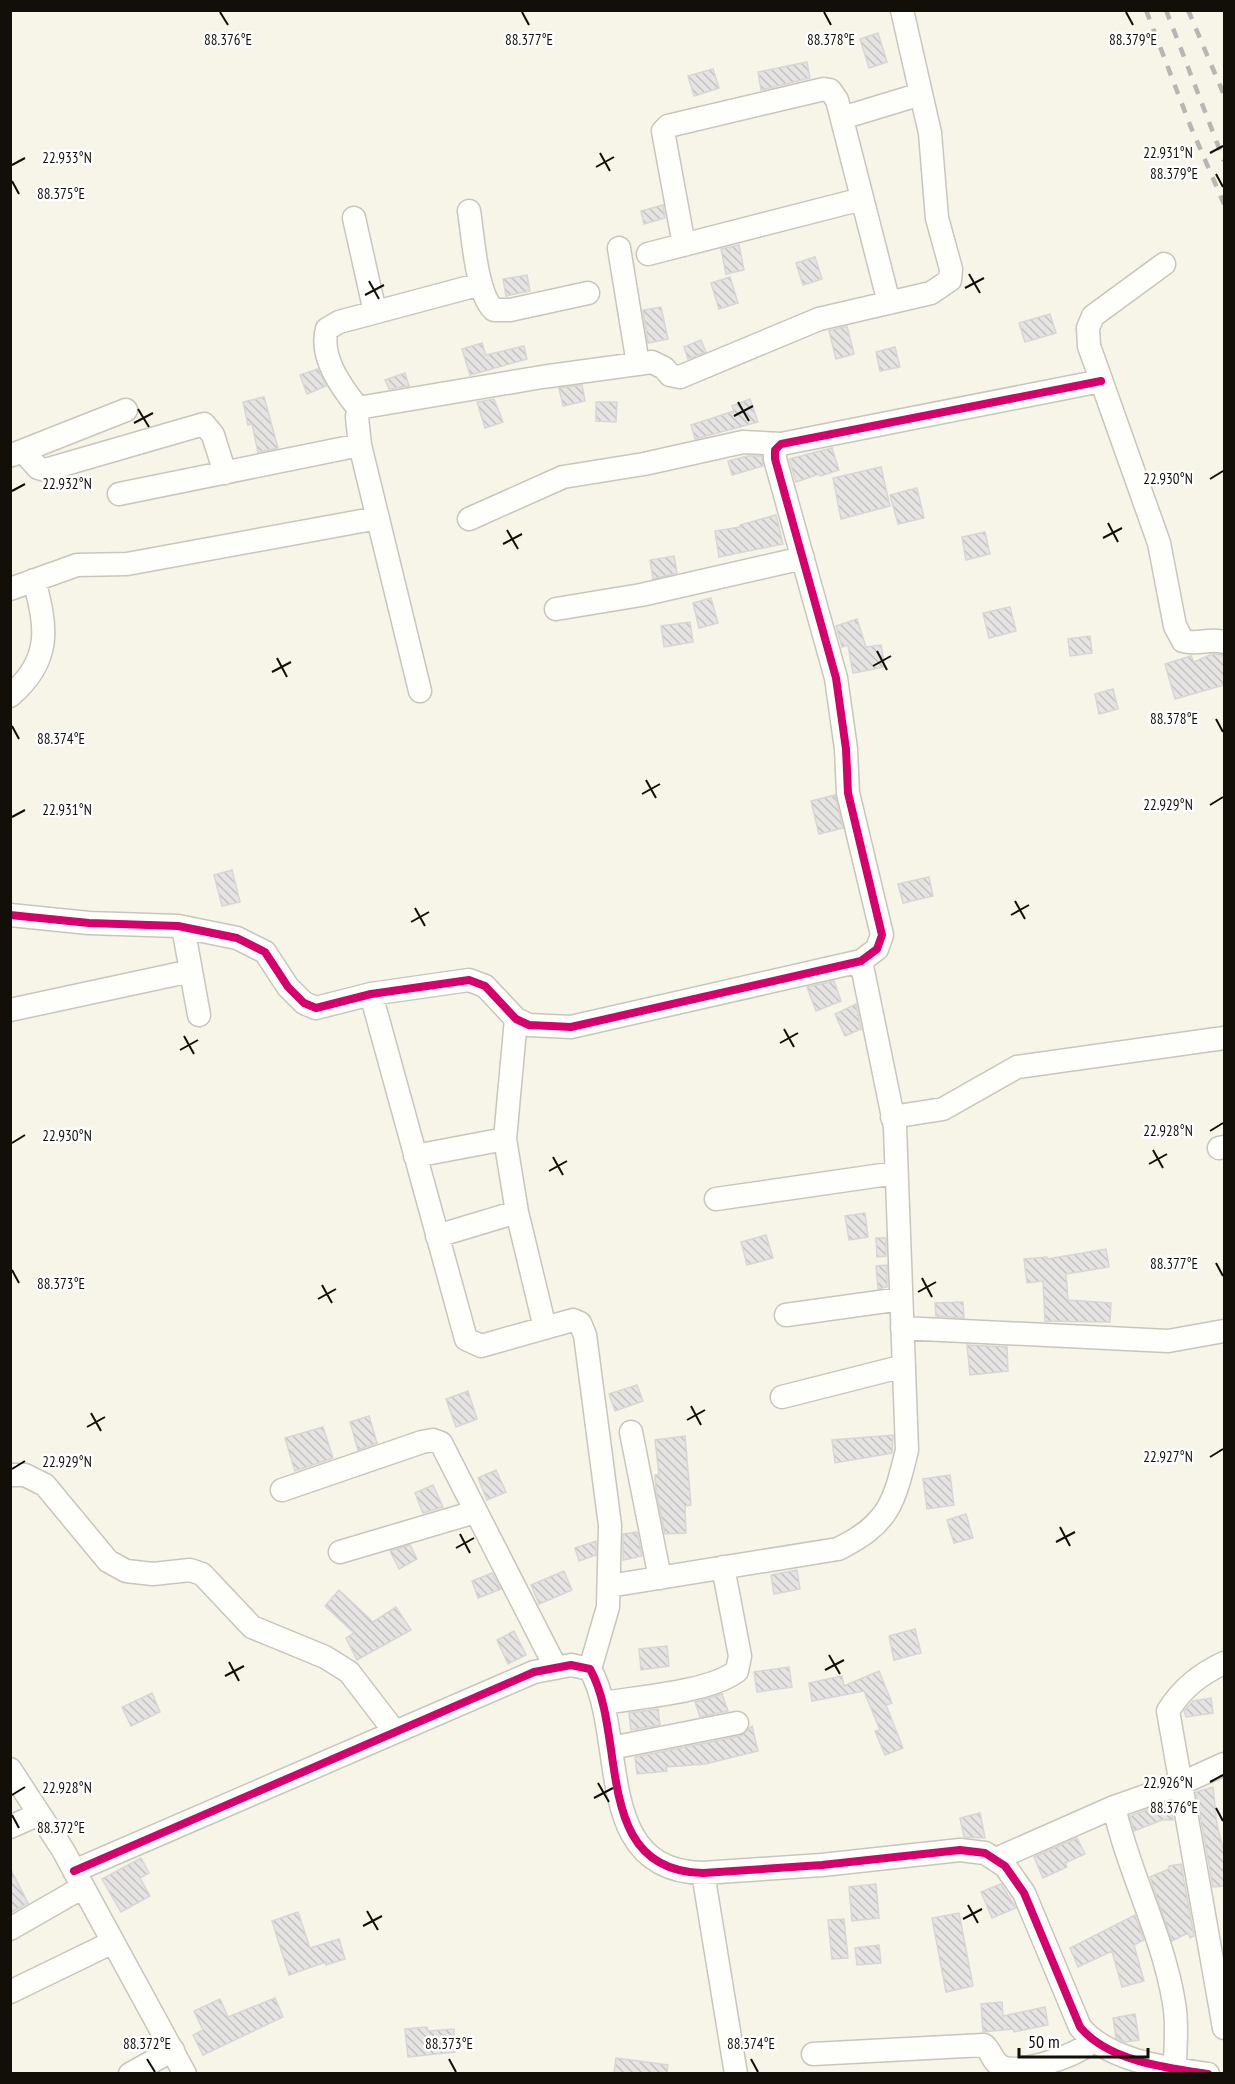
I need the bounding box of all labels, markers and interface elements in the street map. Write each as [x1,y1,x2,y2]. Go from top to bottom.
text: 88.376°E [204,30,252,49]
text: 88.377°E [505,30,553,49]
text: 88.378°E [807,30,855,49]
text: 88.379°E [1109,30,1157,49]
text: 22.931°N [1143,143,1193,162]
text: 22.933°N [42,148,92,167]
text: 88.379°E [1150,164,1198,183]
text: 88.375°E [37,184,85,203]
text: 22.930°N [1143,469,1193,488]
text: 22.932°N [42,474,92,493]
text: 88.378°E [1150,709,1198,728]
text: 88.374°E [37,729,85,748]
text: 22.929°N [1143,795,1193,814]
text: 22.931°N [42,800,92,819]
text: 22.928°N [1143,1121,1193,1140]
text: 22.930°N [42,1126,92,1145]
text: 88.377°E [1150,1254,1198,1273]
text: 88.373°E [37,1274,85,1293]
text: 22.927°N [1143,1447,1193,1466]
text: 22.929°N [42,1452,92,1471]
text: 22.926°N [1143,1773,1193,1792]
text: 22.928°N [42,1778,92,1797]
text: 88.376°E [1150,1798,1198,1817]
text: 88.372°E [37,1818,85,1837]
scale bar [1019,2021,1148,2059]
text: 50 m [1028,2030,1060,2053]
text: 88.372°E [123,2034,171,2053]
text: 88.373°E [425,2034,473,2053]
text: 88.374°E [727,2034,775,2053]

